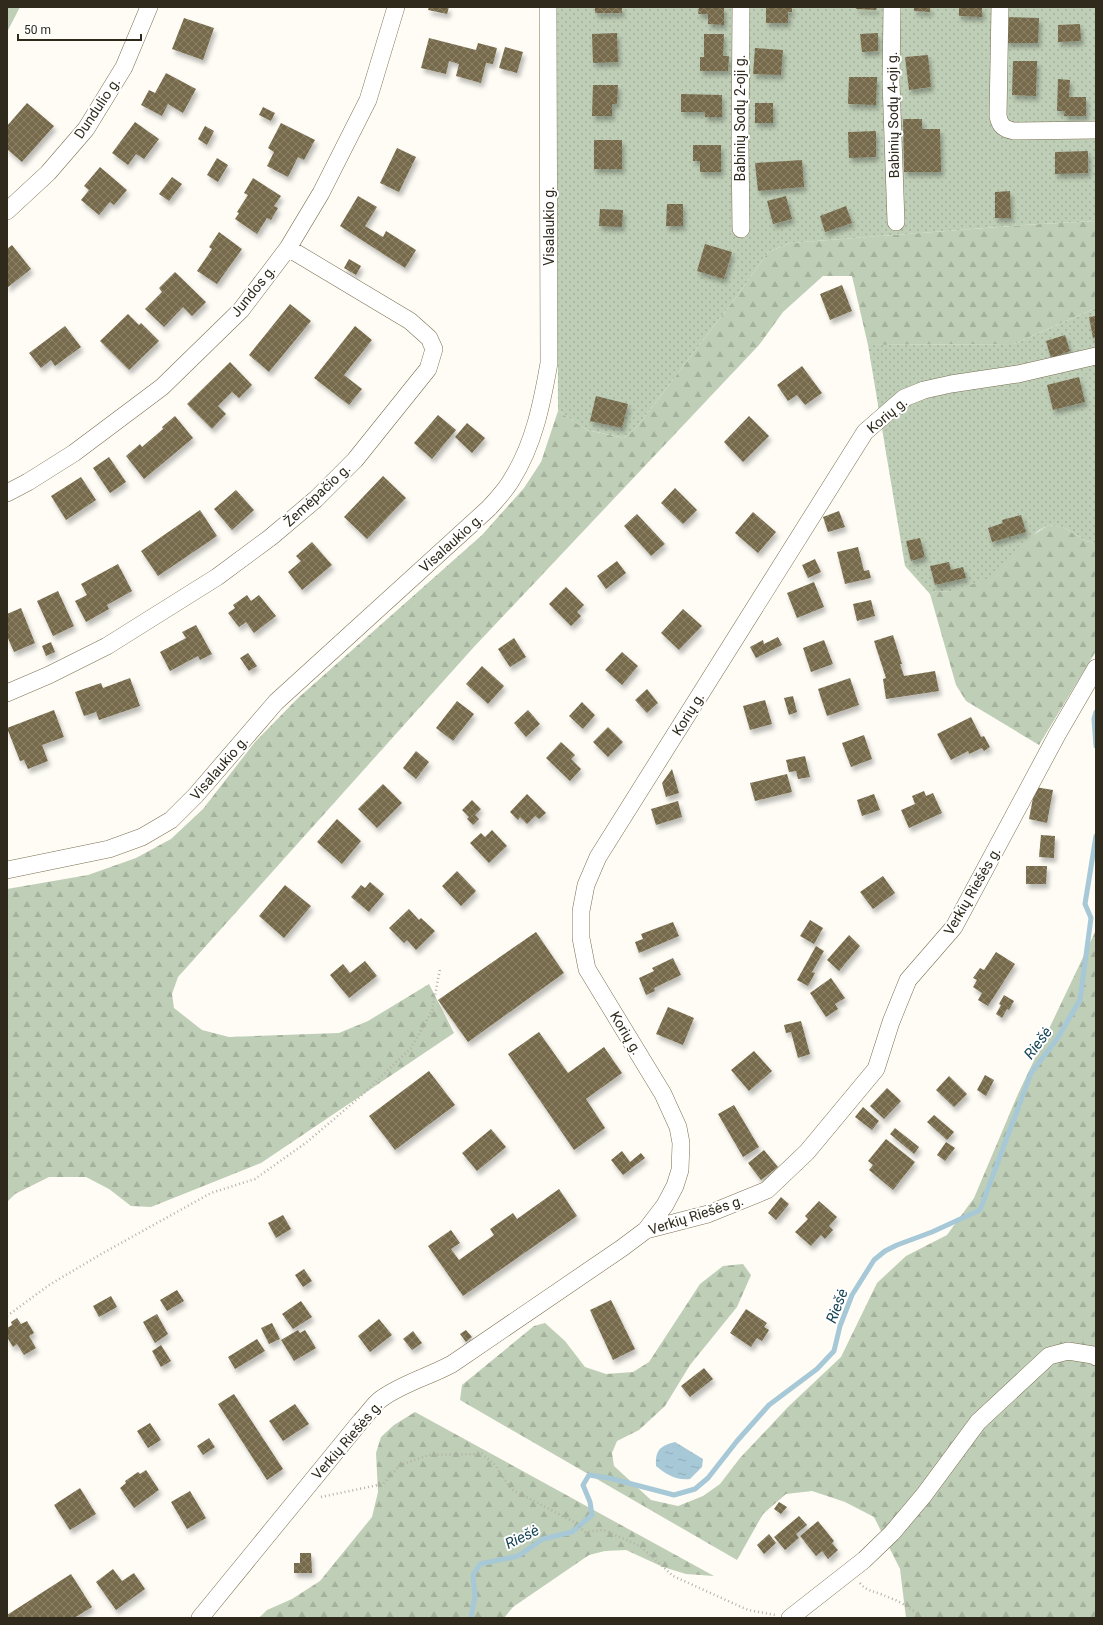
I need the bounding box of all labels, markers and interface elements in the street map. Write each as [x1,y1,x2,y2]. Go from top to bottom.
scale bar [18,16,141,42]
text: 50 m [24,23,51,37]
street label: Babinių Sodų 4-oji g. [884,51,902,179]
street label: Babinių Sodų 2-oji g. [732,55,748,181]
street label: Dundulio g. [71,74,123,142]
street label: Visalaukio g. [541,186,557,266]
street label: Jundos g. [227,262,279,320]
street label: Korių g. [864,394,910,436]
street label: Žemėpačio g. [280,460,353,530]
street label: Visalaukio g. [416,510,486,576]
street label: Korių g. [669,690,707,738]
street label: Visalaukio g. [187,733,251,803]
street label: Verkių Riešės g. [940,844,1004,938]
street label: Korių g. [607,1009,645,1057]
water label: Riešė [1020,1023,1056,1063]
street label: Verkių Riešės g. [647,1192,745,1238]
water label: Riešė [822,1286,852,1326]
street label: Verkių Riešės g. [309,1397,385,1483]
water label: Riešė [502,1521,542,1553]

